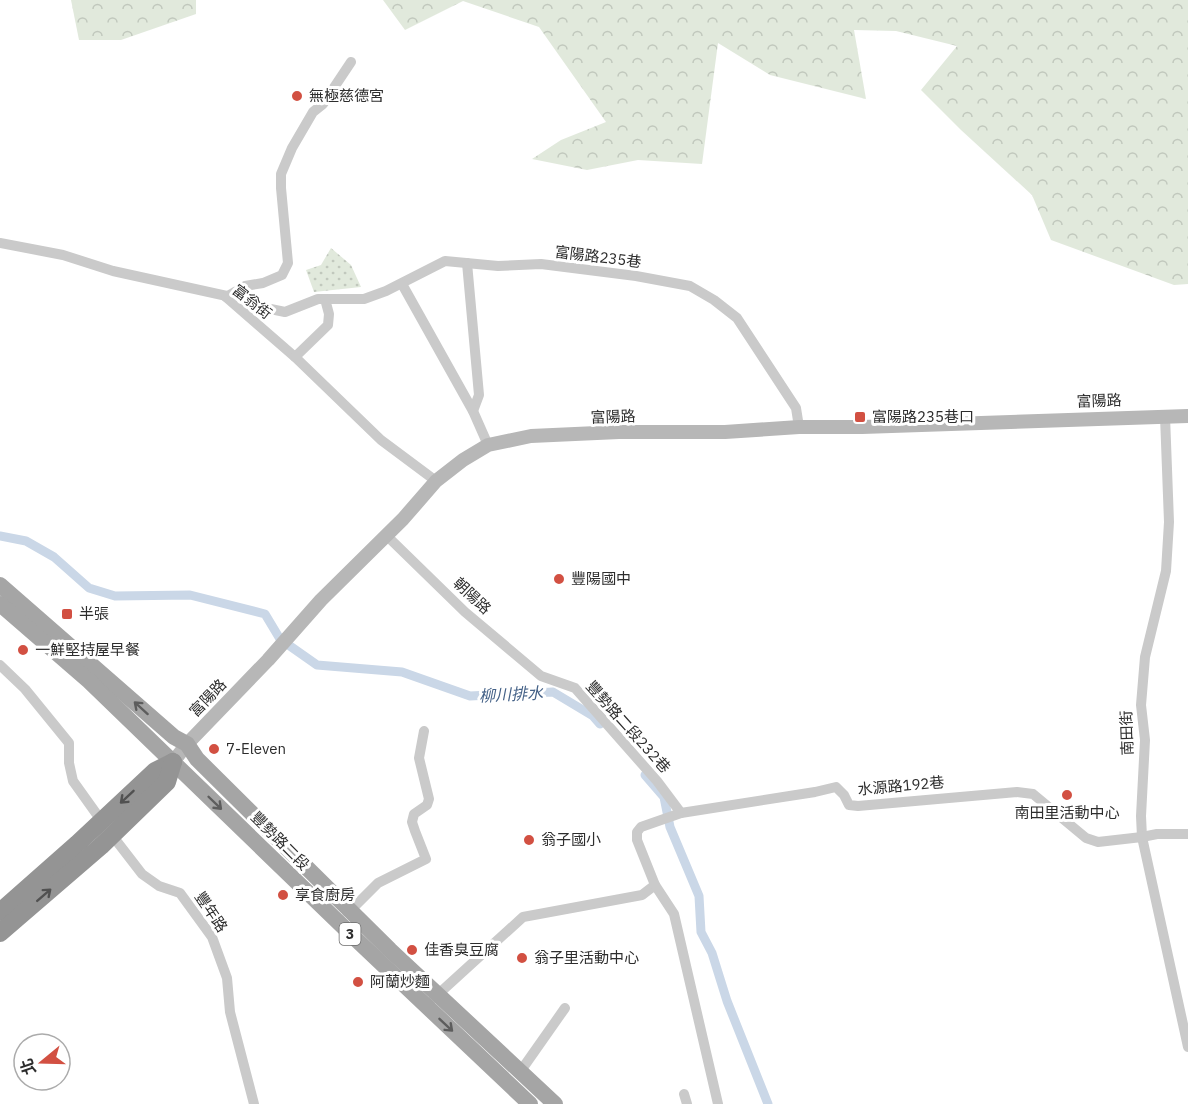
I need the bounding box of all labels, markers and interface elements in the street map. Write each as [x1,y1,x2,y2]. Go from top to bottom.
place label: 無極慈德宮 [309,86,384,105]
marker: 無極慈德宮 [290,89,304,103]
street label: 富陽路235巷 [554,242,642,271]
street label: 富翁街 [229,280,276,323]
street label: 富陽路 [1076,390,1122,411]
street label: 富陽路 [590,406,636,427]
place label: 富陽路235巷口 [872,407,974,426]
marker: 富陽路235巷口 [853,410,867,424]
place label: 豐陽國中 [571,569,631,588]
marker: 豐陽國中 [552,572,566,586]
street label: 朝陽路 [449,573,495,618]
place label: 半張 [79,604,109,623]
marker: 半張 [60,607,74,621]
place label: 一鮮堅持屋早餐 [35,640,140,659]
marker: 一鮮堅持屋早餐 [16,643,30,657]
street label: 富陽路 [185,675,230,720]
street label: 豐勢路二段232巷 [582,677,675,777]
water label: 柳川排水 [479,682,544,706]
one-way arrow [134,701,149,715]
street label: 南田街 [1116,710,1137,756]
place label: 7-Eleven [226,739,286,758]
marker: 7-Eleven [207,742,221,756]
street label: 水源路192巷 [857,772,945,799]
marker: 南田里活動中心 [1060,788,1074,802]
one-way arrow [120,790,135,804]
one-way arrow [207,795,222,809]
place label: 南田里活動中心 [1014,803,1120,822]
street label: 豐勢路二段 [247,807,314,874]
place label: 翁子國小 [541,830,601,849]
marker: 翁子國小 [522,833,536,847]
place label: 享食廚房 [295,885,355,904]
one-way arrow [36,888,51,902]
street label: 豐年路 [191,888,232,936]
marker: 享食廚房 [276,888,290,902]
road number: 3 [340,923,360,945]
place label: 佳香臭豆腐 [424,940,499,959]
marker: 佳香臭豆腐 [405,943,419,957]
place label: 翁子里活動中心 [534,948,639,967]
marker: 翁子里活動中心 [515,951,529,965]
place label: 阿蘭炒麵 [370,972,430,991]
marker: 阿蘭炒麵 [351,975,365,989]
one-way arrow [439,1018,454,1032]
north arrow [12,1032,72,1092]
text: 北 [16,1056,40,1078]

